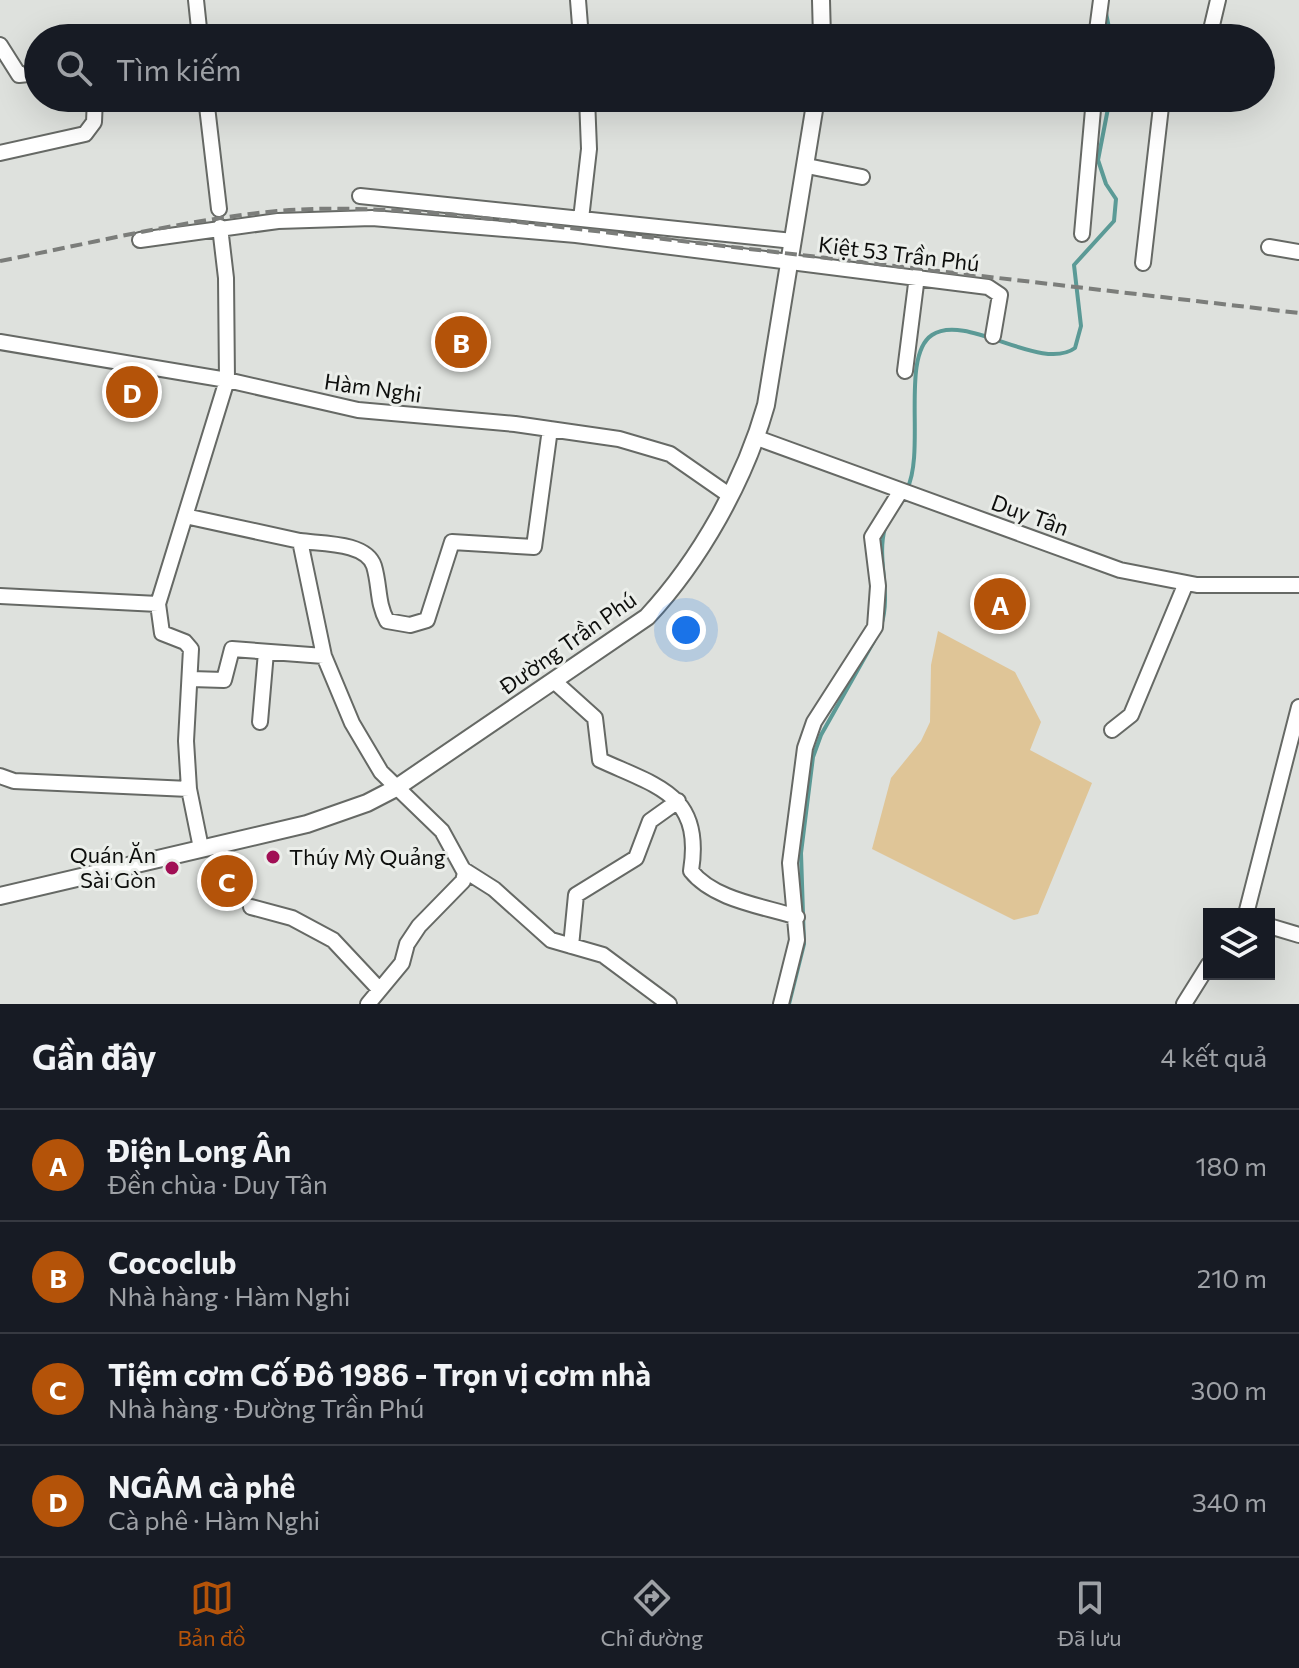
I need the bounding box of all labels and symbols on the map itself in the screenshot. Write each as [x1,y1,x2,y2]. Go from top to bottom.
street label: Kiệt 53 Trần Phú [817,230,981,277]
pin: B [435,312,487,372]
pin: D [106,362,158,422]
street label: Hàm Nghi [323,367,424,408]
street label: Duy Tân [988,488,1073,541]
pin: A [974,574,1026,634]
street label: Đường Trần Phú [493,585,641,700]
your location [666,610,706,650]
place label: Quán Ăn Sài Gòn [70,841,156,893]
place label: Thúy Mỳ Quảng [289,843,446,870]
marker: Thúy Mỳ Quảng [264,848,282,866]
pin: C [201,851,253,911]
marker: Quán Ăn Sài Gòn [163,859,181,877]

